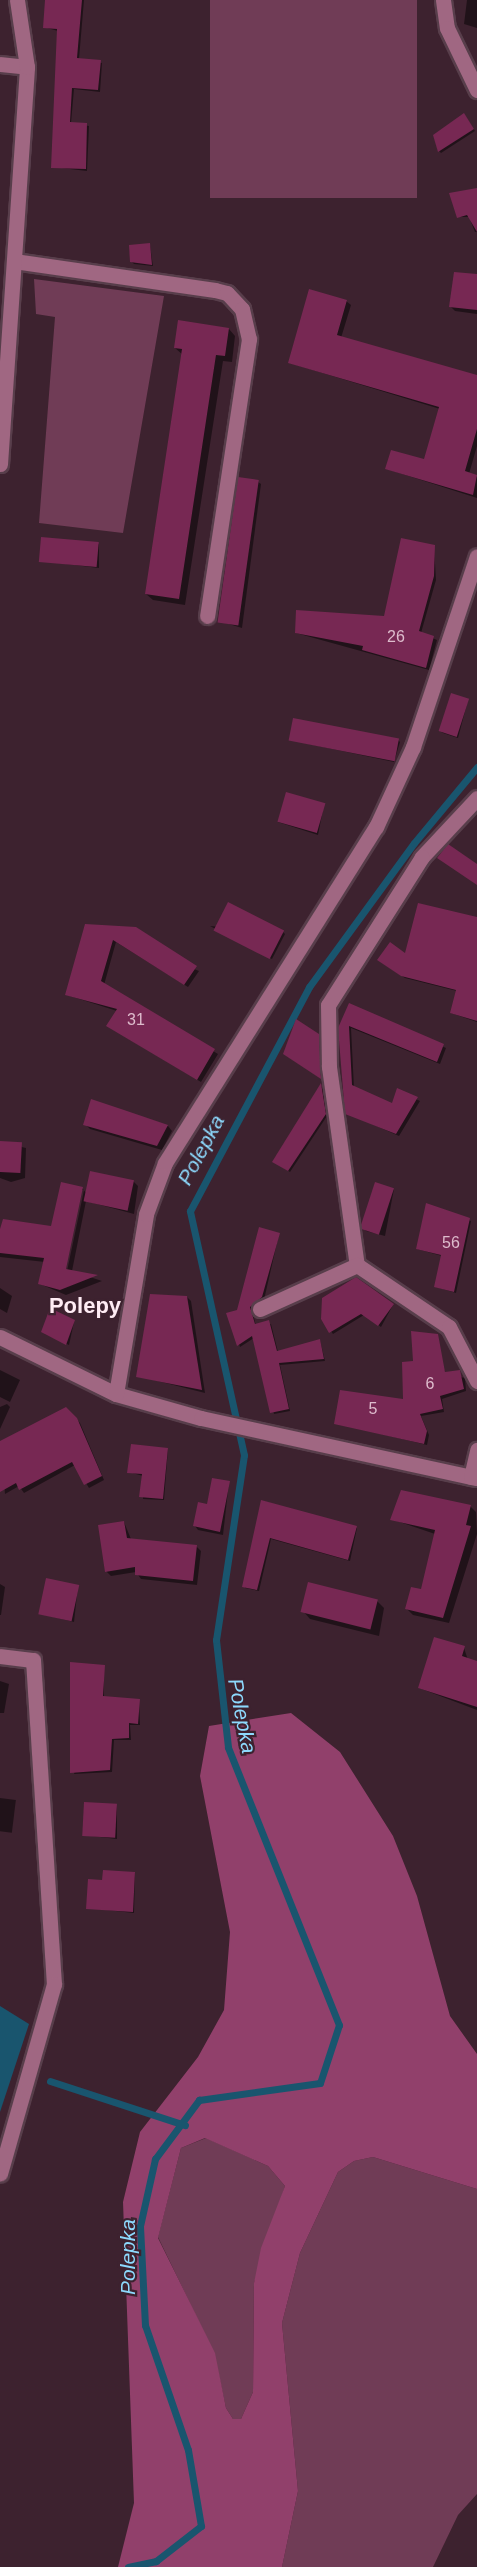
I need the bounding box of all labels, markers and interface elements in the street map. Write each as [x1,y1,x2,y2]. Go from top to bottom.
house number: 26 [387,627,405,647]
house number: 31 [127,1010,145,1030]
water label: Polepka [172,1111,230,1189]
house number: 56 [442,1233,460,1253]
district label: Polepy [49,1293,121,1319]
house number: 6 [426,1374,434,1394]
house number: 5 [369,1399,377,1419]
water label: Polepka [222,1676,262,1756]
water label: Polepka [115,2219,141,2295]

